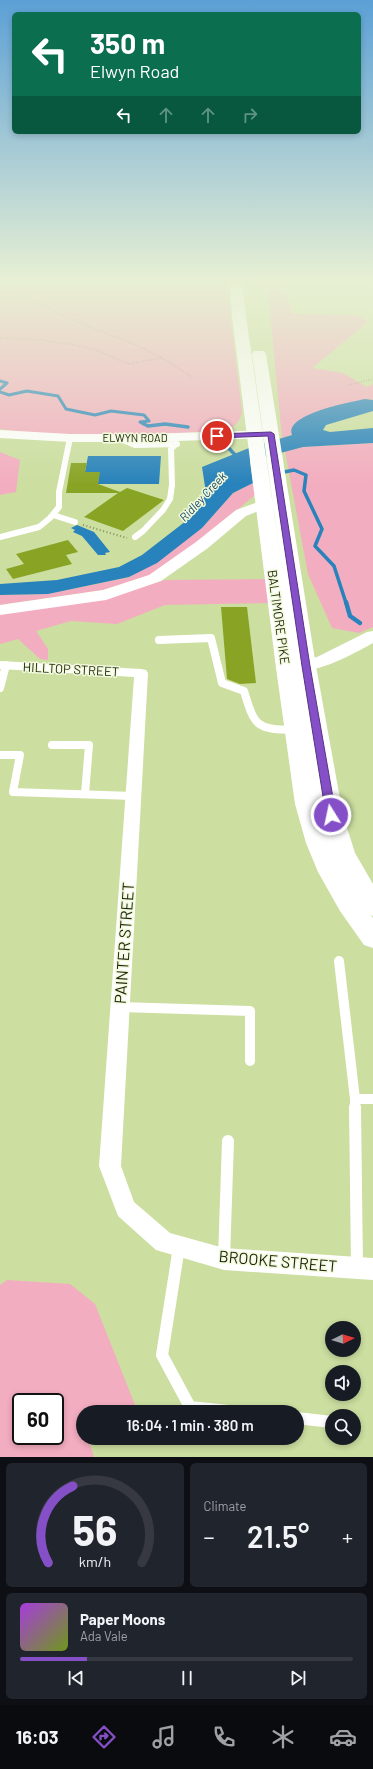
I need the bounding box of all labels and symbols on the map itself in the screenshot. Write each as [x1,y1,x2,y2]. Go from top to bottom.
pin [200,419,234,453]
street label: ELWYN ROAD [103,431,168,444]
water label: Ridley Creek [176,469,229,524]
street label: BALTIMORE PIKE [264,569,294,665]
street label: HILLTOP STREET [22,658,120,680]
position arrow [310,794,352,836]
street label: PAINTER STREET [110,881,137,1004]
street label: BROOKE STREET [218,1246,338,1275]
north arrow [325,1321,361,1357]
speed limit sign: 60 [12,1393,64,1445]

